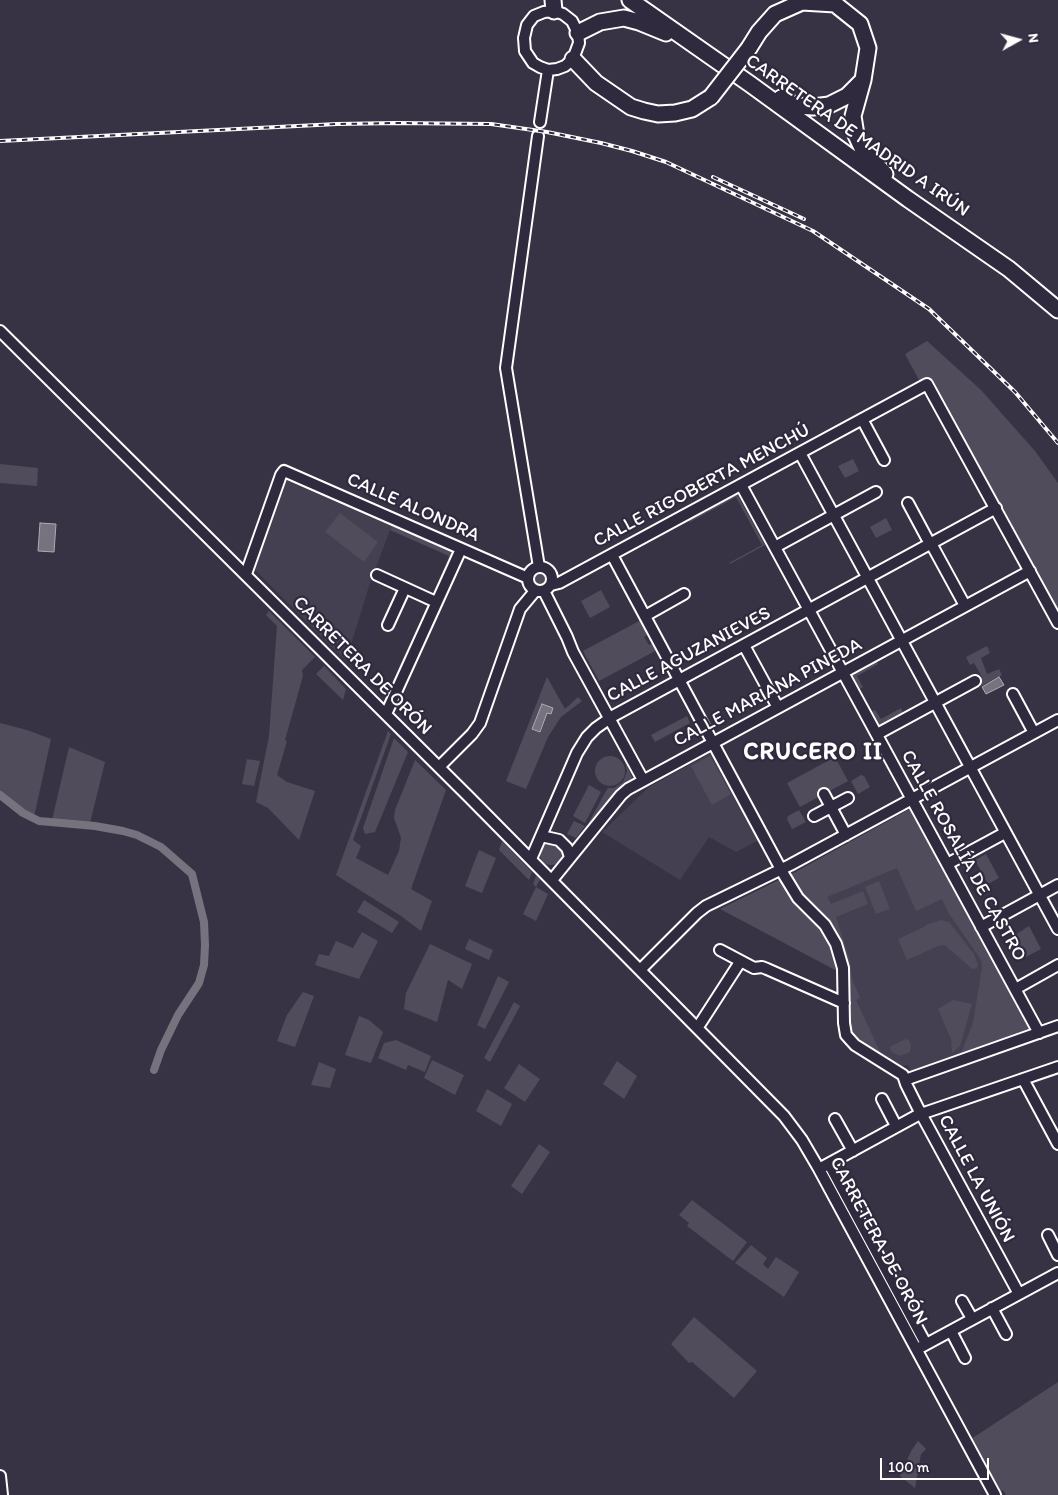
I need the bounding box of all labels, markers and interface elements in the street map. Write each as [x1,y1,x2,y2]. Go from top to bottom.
north arrow [993,15,1043,65]
text: N [1024,32,1042,44]
street label: CARRETERA DE MADRID A IRÚN [741,50,973,222]
street label: CALLE RIGOBERTA MENCHÚ [590,419,814,553]
street label: CALLE ALONDRA [343,469,483,547]
street label: CARRETERA DE ORÓN [288,592,436,740]
street label: CALLE AGUZANIEVES [603,602,775,708]
street label: CALLE MARIANA PINEDA [670,634,866,752]
district label: CRUCERO II [743,739,883,767]
street label: CALLE ROSALÍA DE CASTRO [895,746,1031,966]
street label: CALLE LA UNIÓN [933,1111,1019,1247]
street label: CARRETERA DE ORÓN [824,1153,932,1329]
scale bar [883,1448,992,1480]
text: 100 m [888,1458,929,1476]

